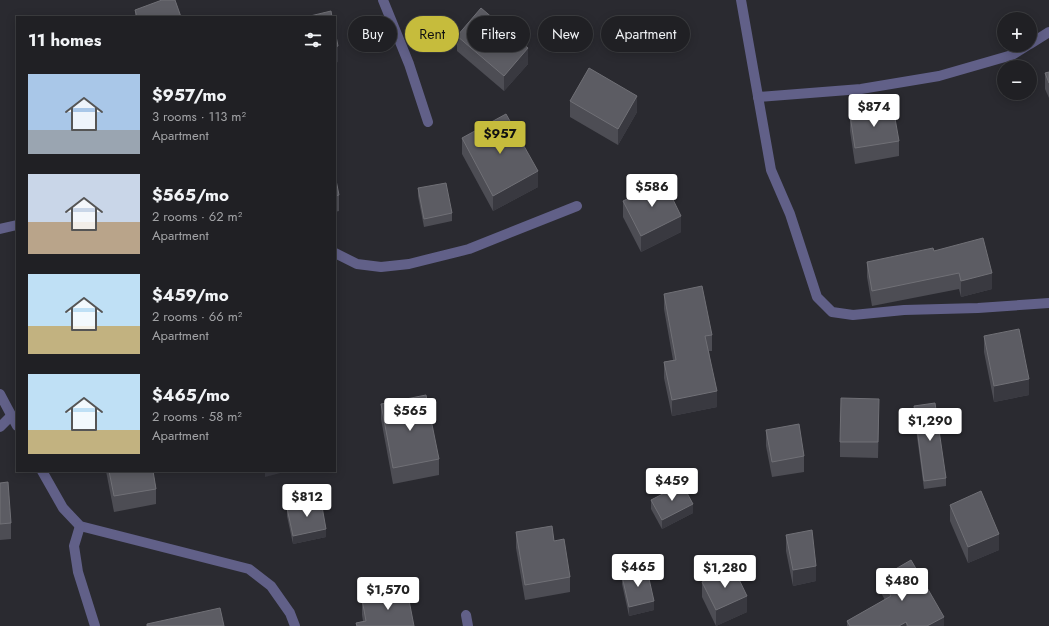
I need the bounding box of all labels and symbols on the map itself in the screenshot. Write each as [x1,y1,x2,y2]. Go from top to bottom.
pin: $874 [850,94,898,128]
pin: $957 [476,121,524,155]
pin: $586 [628,174,676,208]
pin: $565 [386,398,434,432]
pin: $1,290 [897,408,963,442]
pin: $459 [648,468,696,502]
pin: $812 [283,484,331,518]
pin: $465 [614,554,662,588]
pin: $1,280 [692,555,758,589]
pin: $480 [878,568,926,602]
pin: $1,570 [355,577,421,611]

